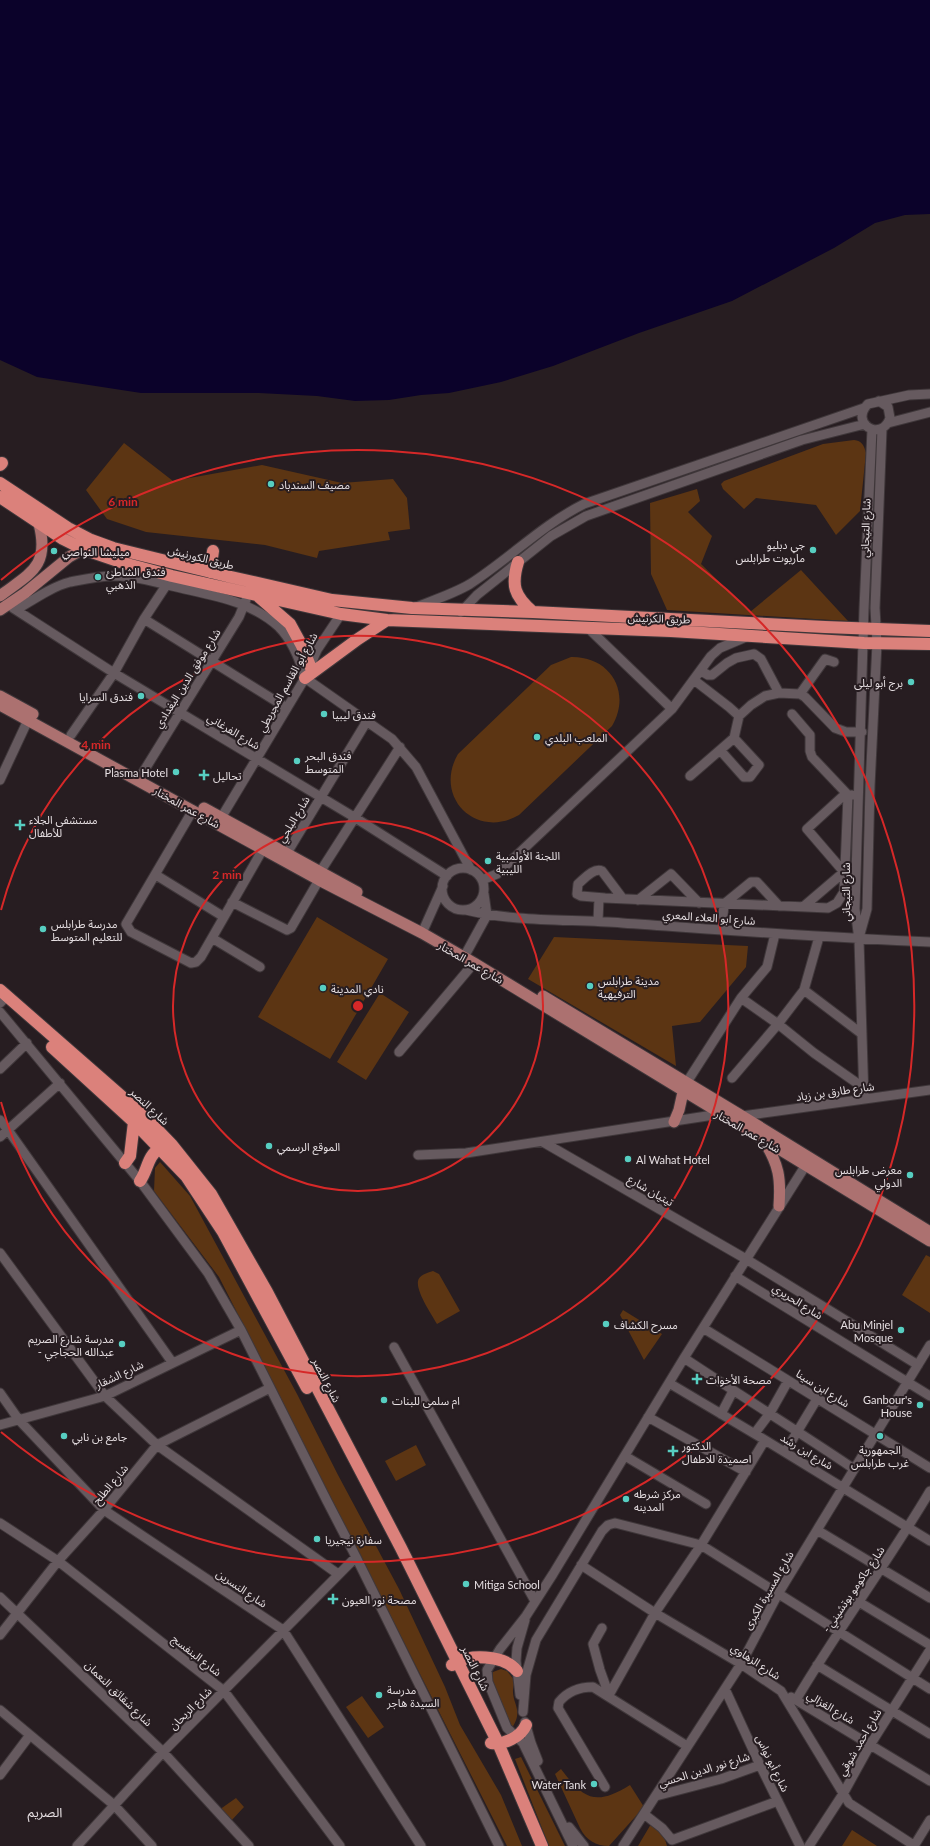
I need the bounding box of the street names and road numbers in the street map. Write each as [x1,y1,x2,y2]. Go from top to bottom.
street label: شارع التيجاني [857,498,876,558]
street label: طريق الكورنيش [166,543,235,572]
street label: طريق الكرنيش [627,610,691,627]
street label: شارع موفق الدين البغدادي [151,626,226,732]
street label: شارع أبو القاسم المجريطي [254,630,323,736]
street label: شارع الفرغاني [204,710,263,755]
street label: شارع عمر المختار [150,783,223,832]
street label: شارع البلحي [274,793,315,846]
street label: شارع التيجاني [839,862,855,922]
street label: شارع ابو العلاء المعري [662,907,756,930]
street label: شارع عمر المختار [434,937,506,988]
street label: شارع طارق بن زياد [795,1079,876,1105]
street label: شارع النصر [126,1084,172,1129]
street label: شارع عمر المختار [711,1106,783,1157]
street label: تيتيان شارع [625,1172,676,1210]
street label: شارع الحريري [769,1280,826,1325]
street label: شارع النصر [308,1355,344,1406]
street label: شارع الشقار [92,1357,146,1393]
street label: شارع ابن سينا [793,1366,852,1411]
street label: شارع ابن رشد [777,1430,836,1474]
street label: شارع الطلح [90,1461,132,1508]
street label: - شارع جاكومو بوتشيني [819,1543,890,1637]
street label: شارع المسيرة الكبرى [740,1548,798,1632]
street label: شارع النسرين [213,1566,270,1612]
street label: شارع البنفسج [168,1632,225,1680]
street label: شارع الزهاوي [727,1640,784,1685]
street label: شارع النصر [457,1643,493,1694]
street label: شارع شقائق النعمان [81,1658,156,1730]
street label: شارع الريحان [166,1684,216,1733]
street label: شارع الغزالي [803,1688,857,1729]
street label: شارع احمد شوقي [835,1706,887,1780]
street label: شارع أبو نواس [752,1732,793,1795]
street label: شارع نور الدين الحسي [657,1749,753,1792]

